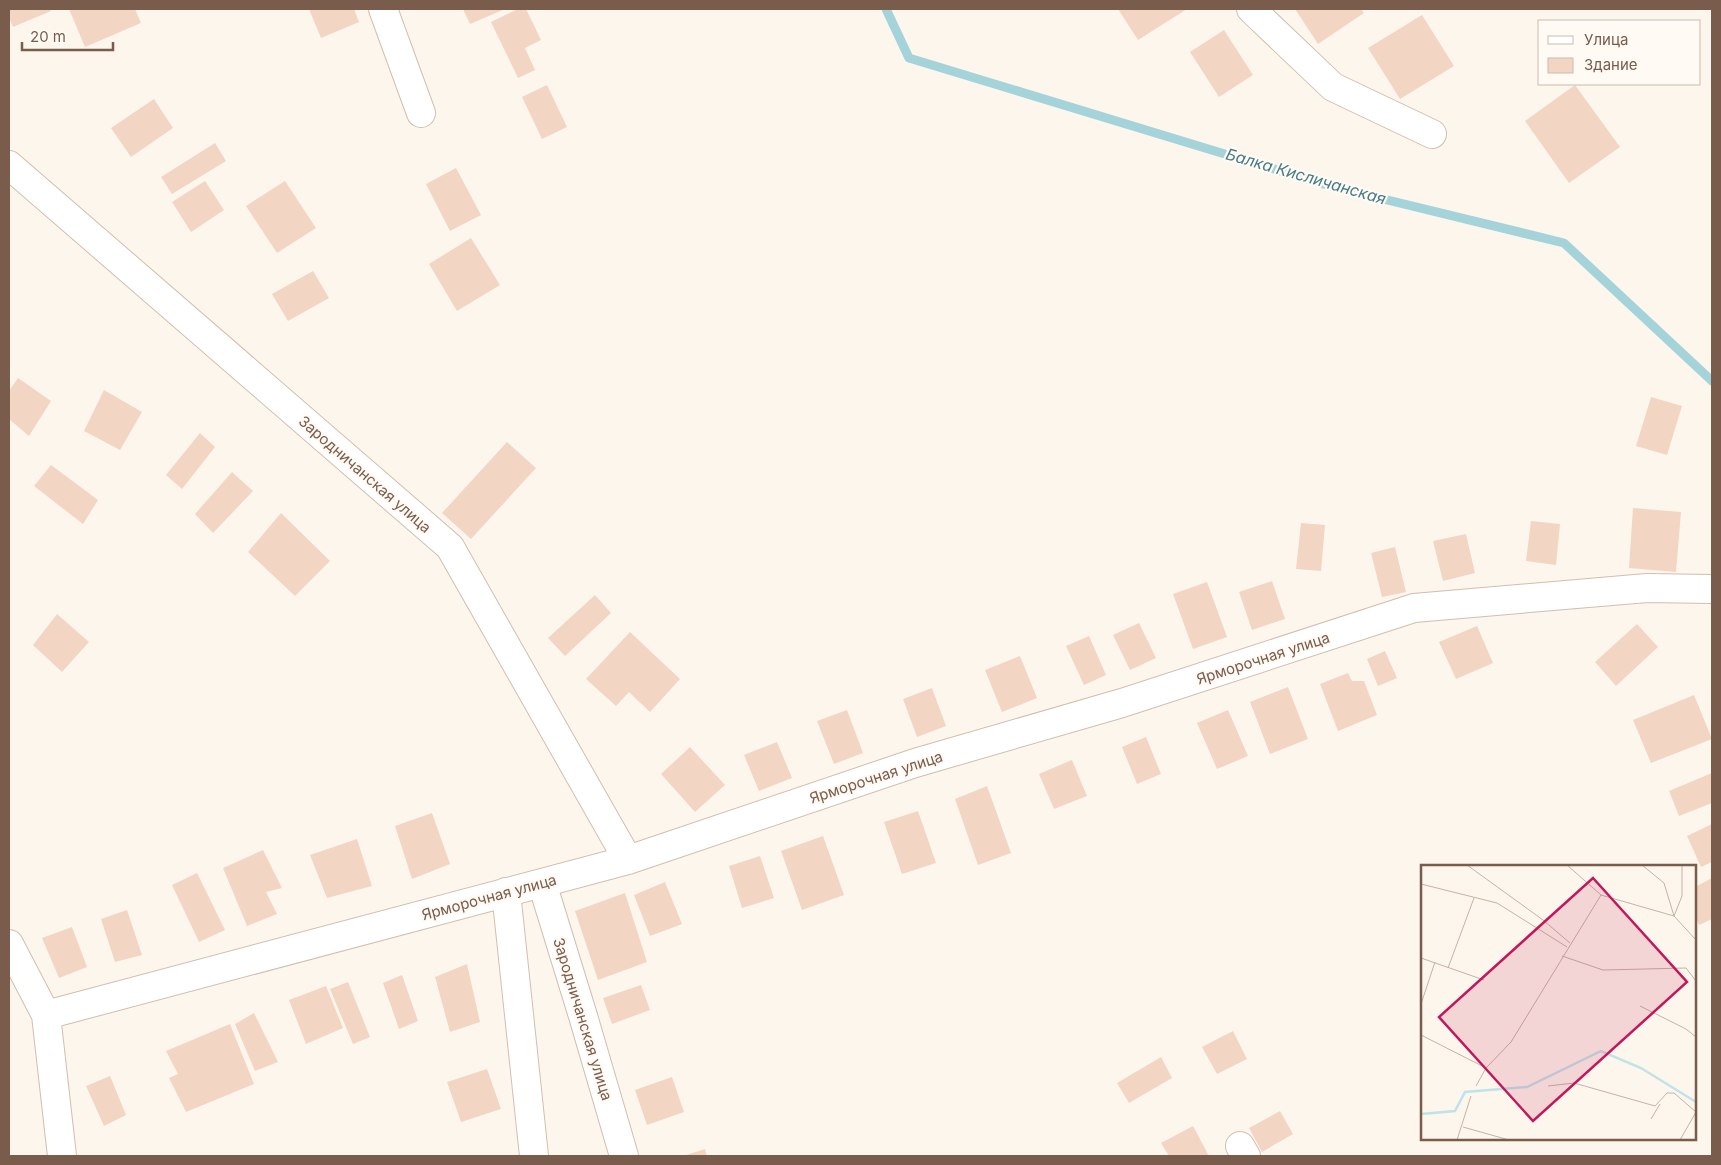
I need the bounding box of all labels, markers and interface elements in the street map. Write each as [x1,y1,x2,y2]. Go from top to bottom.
scale bar [22,20,114,52]
legend [1538,20,1701,85]
text: 20 m [30,27,66,46]
text: Улица [1584,30,1628,49]
text: Здание [1584,55,1638,74]
water label: Балка Кисличанская [1224,144,1388,208]
street label: Зародничанская улица [295,411,435,537]
street label: Ярморочная улица [1194,628,1332,688]
street label: Ярморочная улица [807,747,945,807]
inset map [1421,865,1696,1140]
street label: Ярморочная улица [419,870,559,924]
street label: Зародничанская улица [549,935,617,1103]

